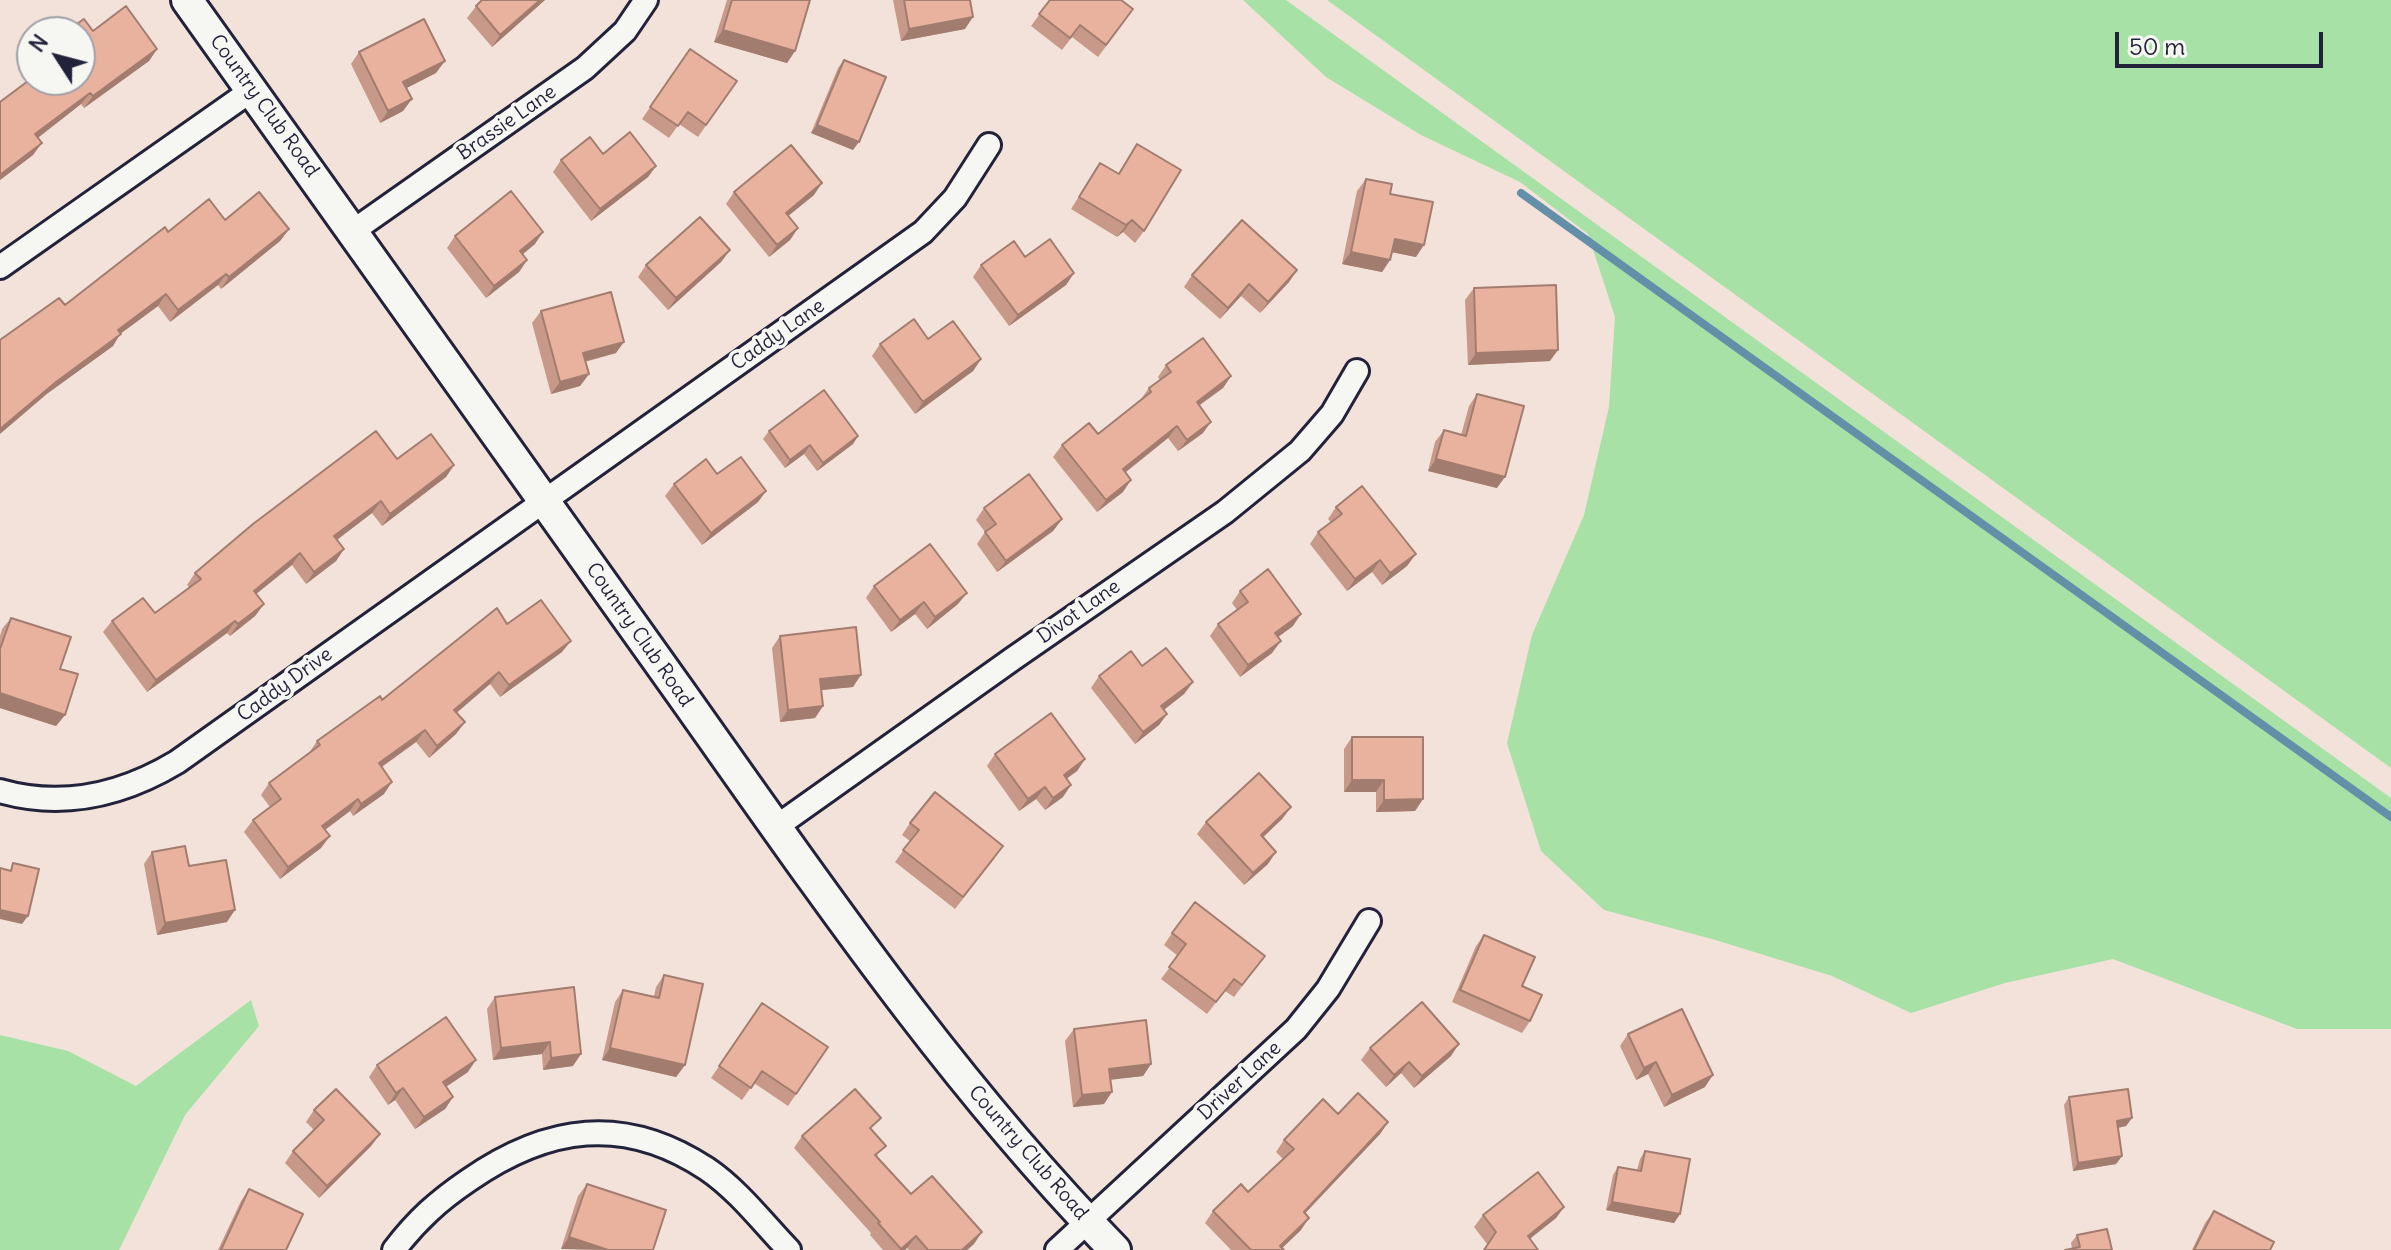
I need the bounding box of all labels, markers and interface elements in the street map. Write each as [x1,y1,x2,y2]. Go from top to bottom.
north arrow [16,16,96,96]
scale bar [2119,16,2327,66]
text: N [22,29,54,57]
street label: Country Club Road [204,30,324,182]
text: 50 m [2129,31,2185,61]
street label: Brassie Lane [453,80,561,166]
street label: Caddy Lane [727,294,829,376]
street label: Country Club Road [580,558,698,712]
street label: Divot Lane [1033,575,1125,649]
street label: Caddy Drive [233,643,337,727]
street label: Driver Lane [1194,1037,1286,1125]
street label: Country Club Road [963,1081,1093,1225]

